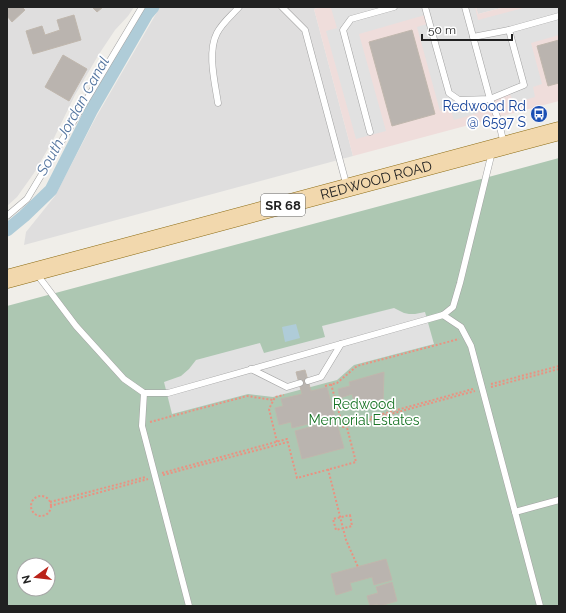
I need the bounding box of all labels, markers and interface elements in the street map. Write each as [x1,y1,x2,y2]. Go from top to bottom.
scale bar [422,16,512,42]
text: 50 m [428,23,456,37]
water label: South Jordan Canal [32,53,113,179]
place label: Redwood Rd @ 6597 S [442,98,526,130]
bus stop icon: Redwood Rd @ 6597 S [529,104,549,124]
street label: REDWOOD ROAD [318,157,434,203]
road number: SR 68 [261,194,305,216]
park label: Redwood Memorial Estates [308,396,420,428]
north arrow [16,557,56,597]
text: N [19,574,34,585]

